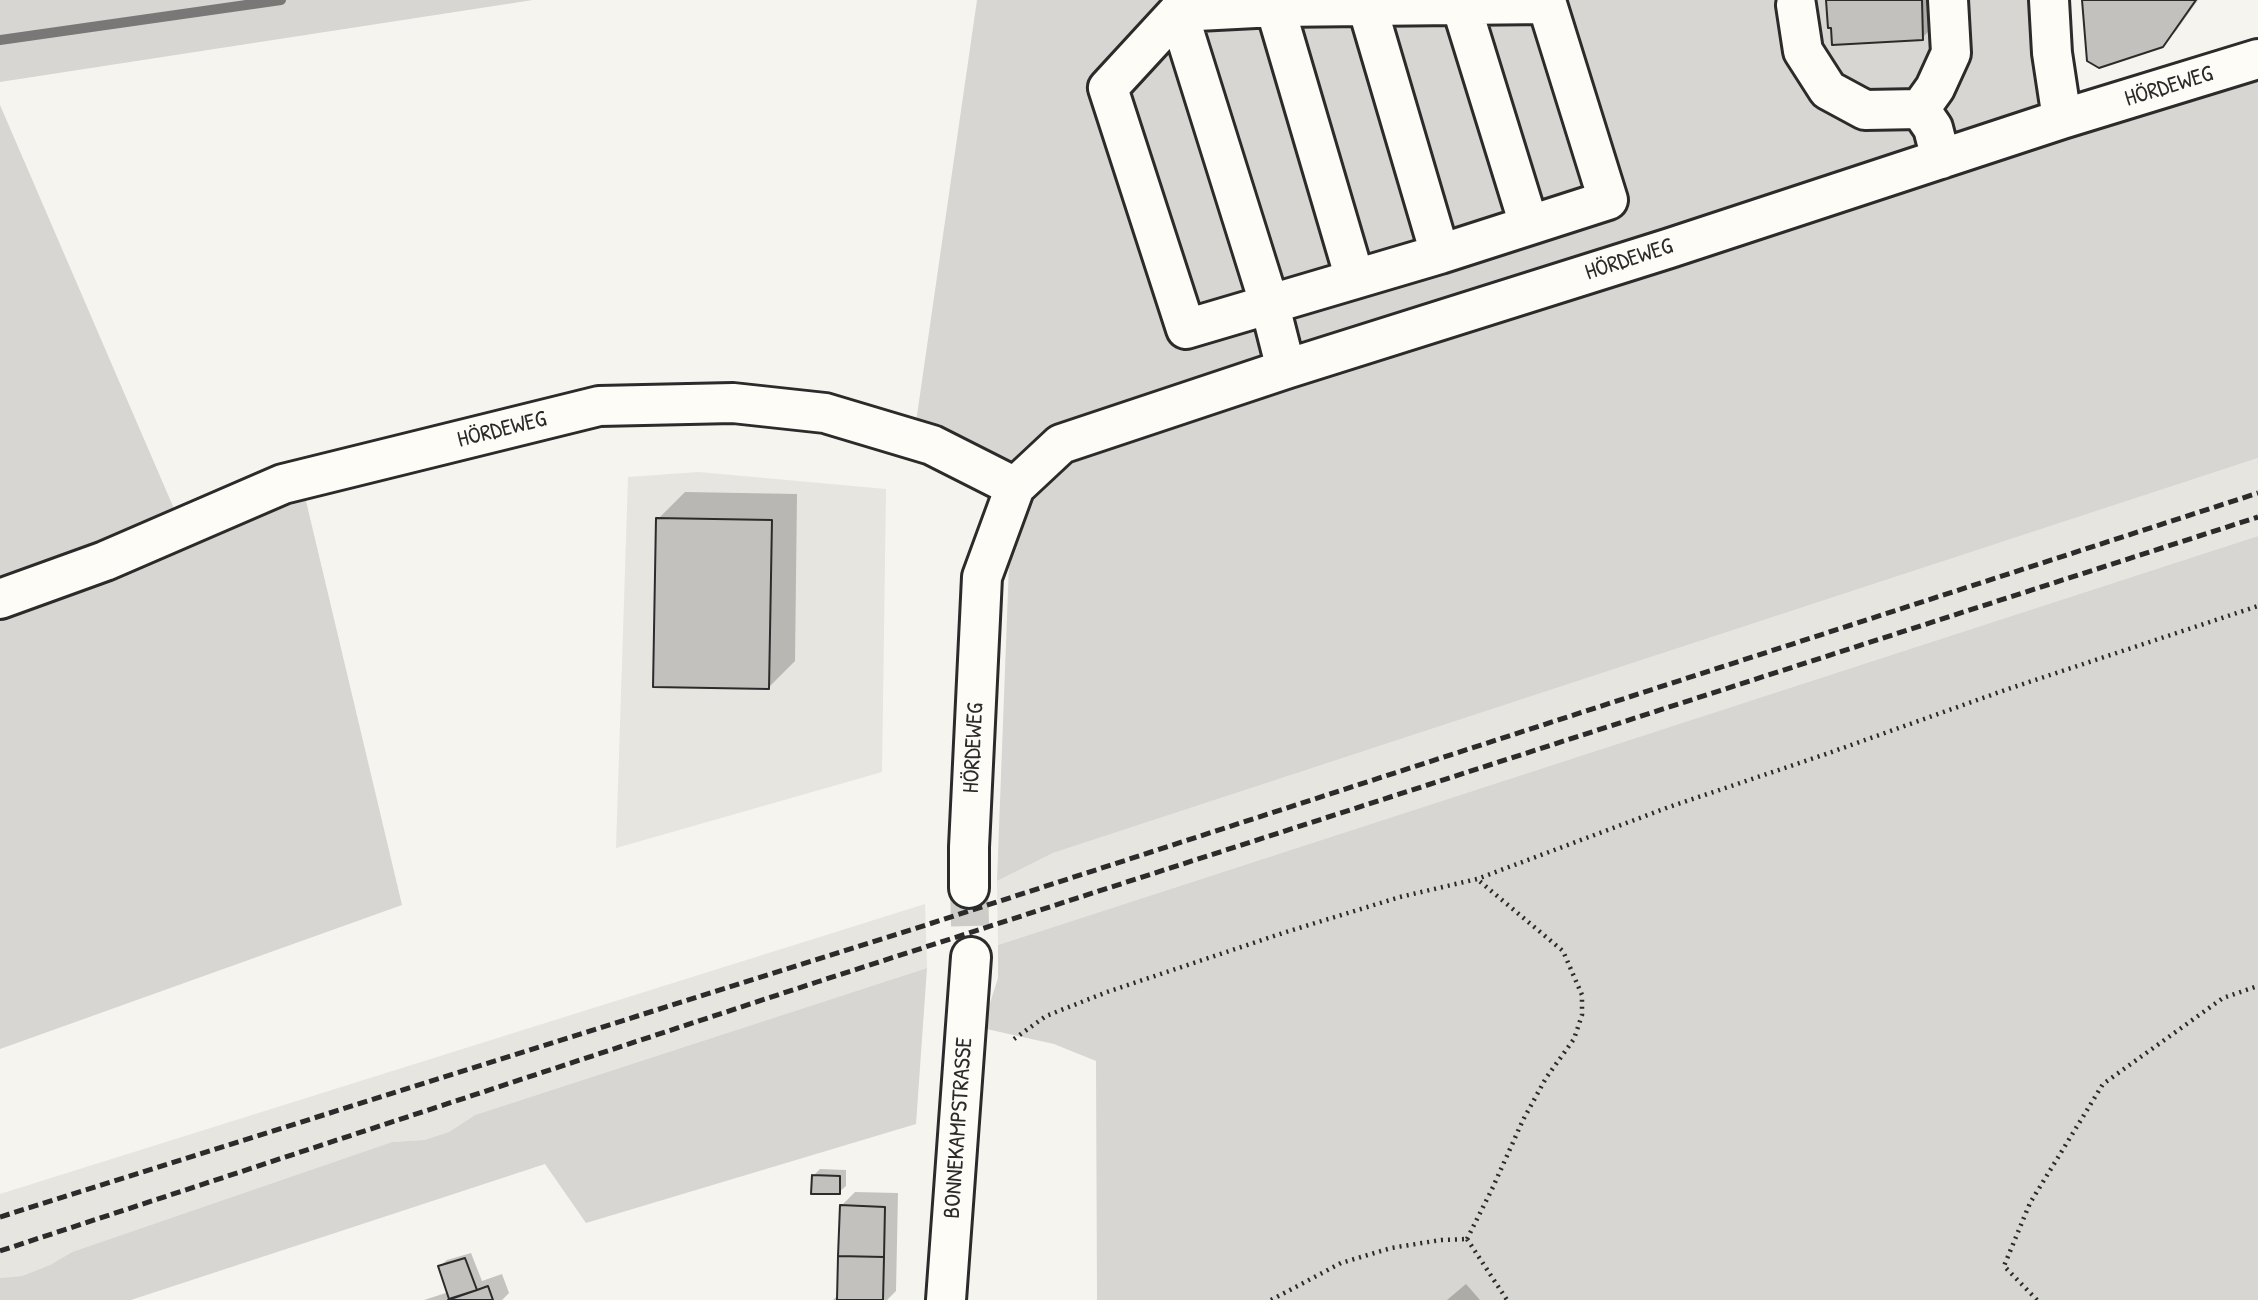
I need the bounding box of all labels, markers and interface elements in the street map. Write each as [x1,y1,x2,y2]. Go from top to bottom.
street label: HÖRDEWEG [2122,61,2216,113]
street label: HÖRDEWEG [1582,233,1676,287]
street label: HÖRDEWEG [455,406,549,454]
street label: HÖRDEWEG [958,702,990,794]
street label: BONNEKAMPSTRASSE [939,1037,979,1219]

